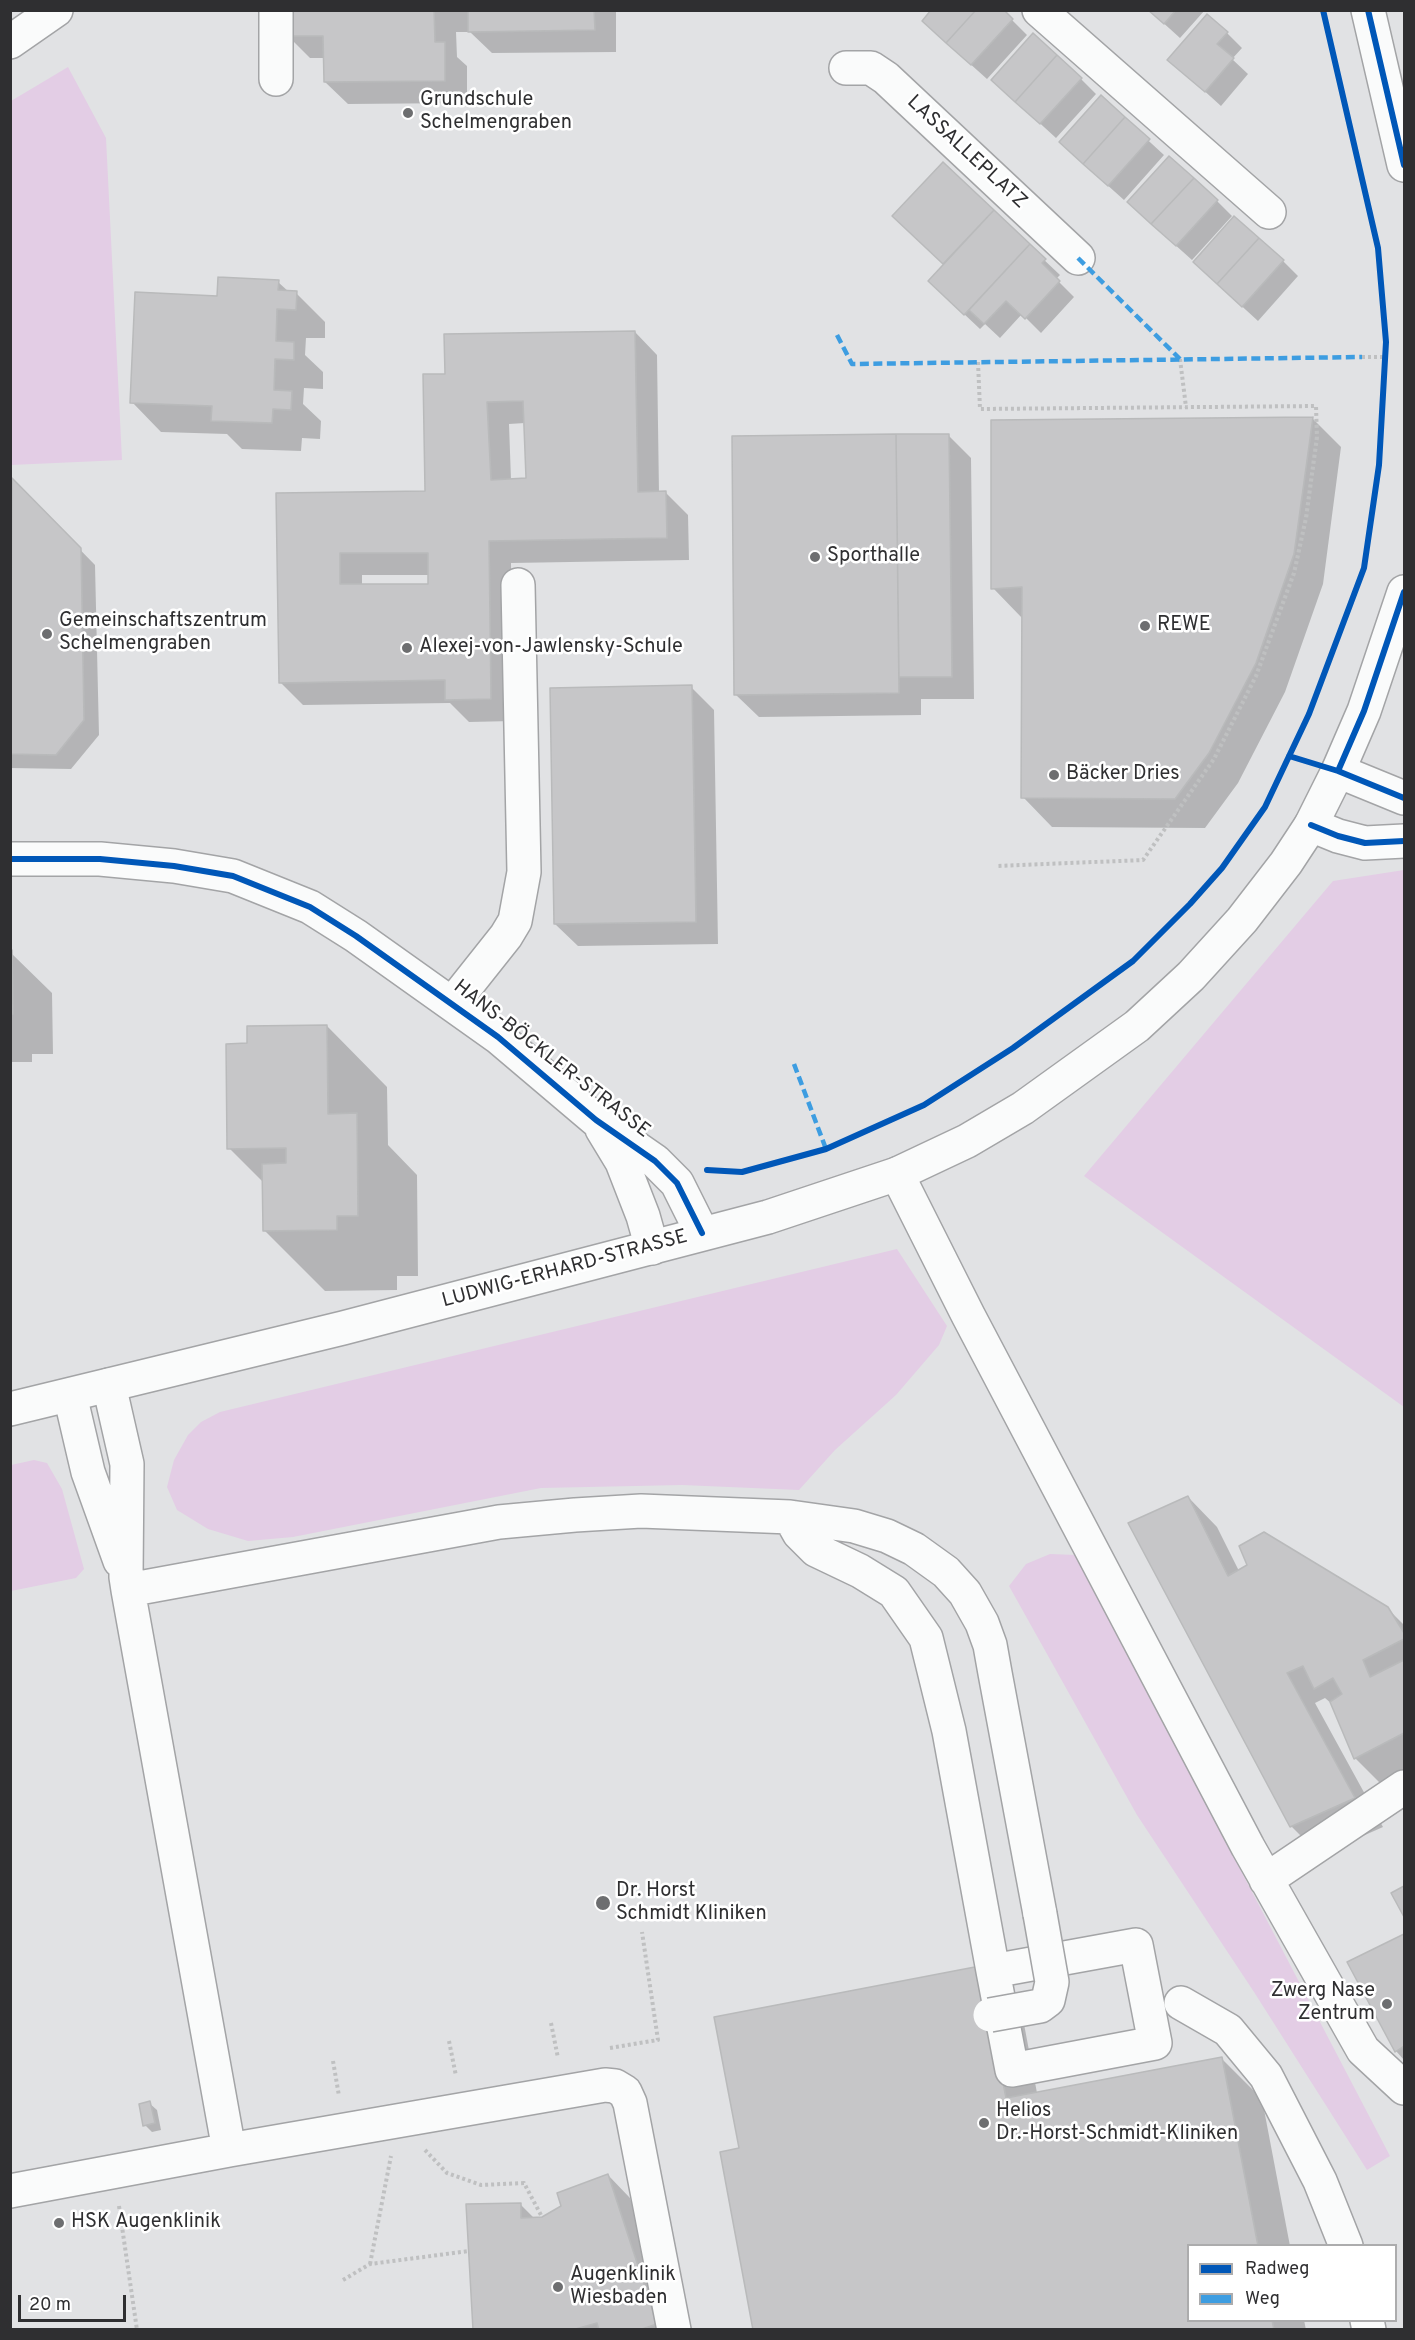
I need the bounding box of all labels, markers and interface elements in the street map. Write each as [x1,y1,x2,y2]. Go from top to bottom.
place label: Grundschule Schelmengraben [420,89,572,136]
street label: LASSALLEPLATZ [901,91,1031,215]
marker: Grundschule Schelmengraben [401,106,415,120]
place label: Sporthalle [827,545,920,569]
marker: Sporthalle [808,550,822,564]
place label: Gemeinschaftszentrum Schelmengraben [59,610,267,657]
place label: REWE [1157,614,1211,638]
marker: REWE [1138,619,1152,633]
marker: Gemeinschaftszentrum Schelmengraben [40,627,54,641]
place label: Alexej-von-Jawlensky-Schule [419,636,683,660]
marker: Alexej-von-Jawlensky-Schule [400,641,414,655]
place label: Bäcker Dries [1066,763,1180,787]
marker: Bäcker Dries [1047,768,1061,782]
street label: HANS-BÖCKLER-STRASSE [448,976,654,1144]
street label: LUDWIG-ERHARD-STRASSE [440,1226,690,1314]
place label: Dr. Horst Schmidt Kliniken [616,1880,767,1927]
marker: Dr. Horst Schmidt Kliniken [594,1894,612,1912]
place label: Zwerg Nase Zentrum [1271,1980,1375,2027]
marker: Zwerg Nase Zentrum [1380,1997,1394,2011]
place label: Helios Dr.-Horst-Schmidt-Kliniken [996,2100,1238,2147]
marker: Helios Dr.-Horst-Schmidt-Kliniken [977,2116,991,2130]
place label: HSK Augenklinik [71,2211,221,2235]
marker: HSK Augenklinik [52,2216,66,2230]
legend [1187,2244,1397,2322]
text: Radweg [1245,2258,1309,2281]
place label: Augenklinik Wiesbaden [570,2264,676,2311]
marker: Augenklinik Wiesbaden [551,2280,565,2294]
scale bar [21,2283,129,2321]
text: Weg [1245,2288,1280,2311]
text: 20 m [29,2294,71,2317]

